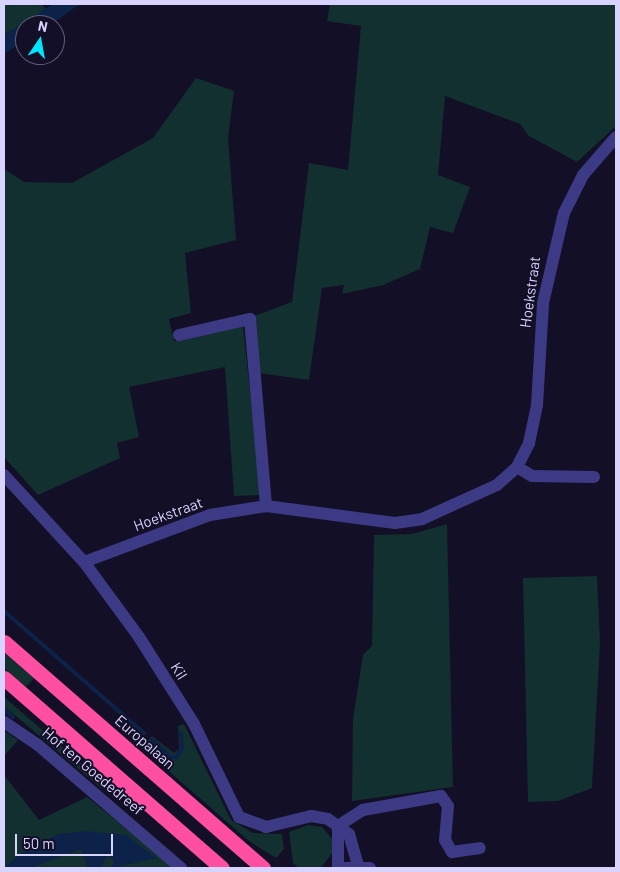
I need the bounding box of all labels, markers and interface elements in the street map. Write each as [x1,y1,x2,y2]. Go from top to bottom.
north arrow [15,15,65,65]
text: N [37,17,49,35]
street label: Hoekstraat [516,255,544,329]
street label: Hoekstraat [131,493,205,535]
street label: Kil [167,659,191,683]
street label: Europalaan [111,711,179,773]
street label: Hof ten Goededreef [39,723,147,819]
scale bar [18,824,115,856]
text: 50 m [23,834,55,852]

